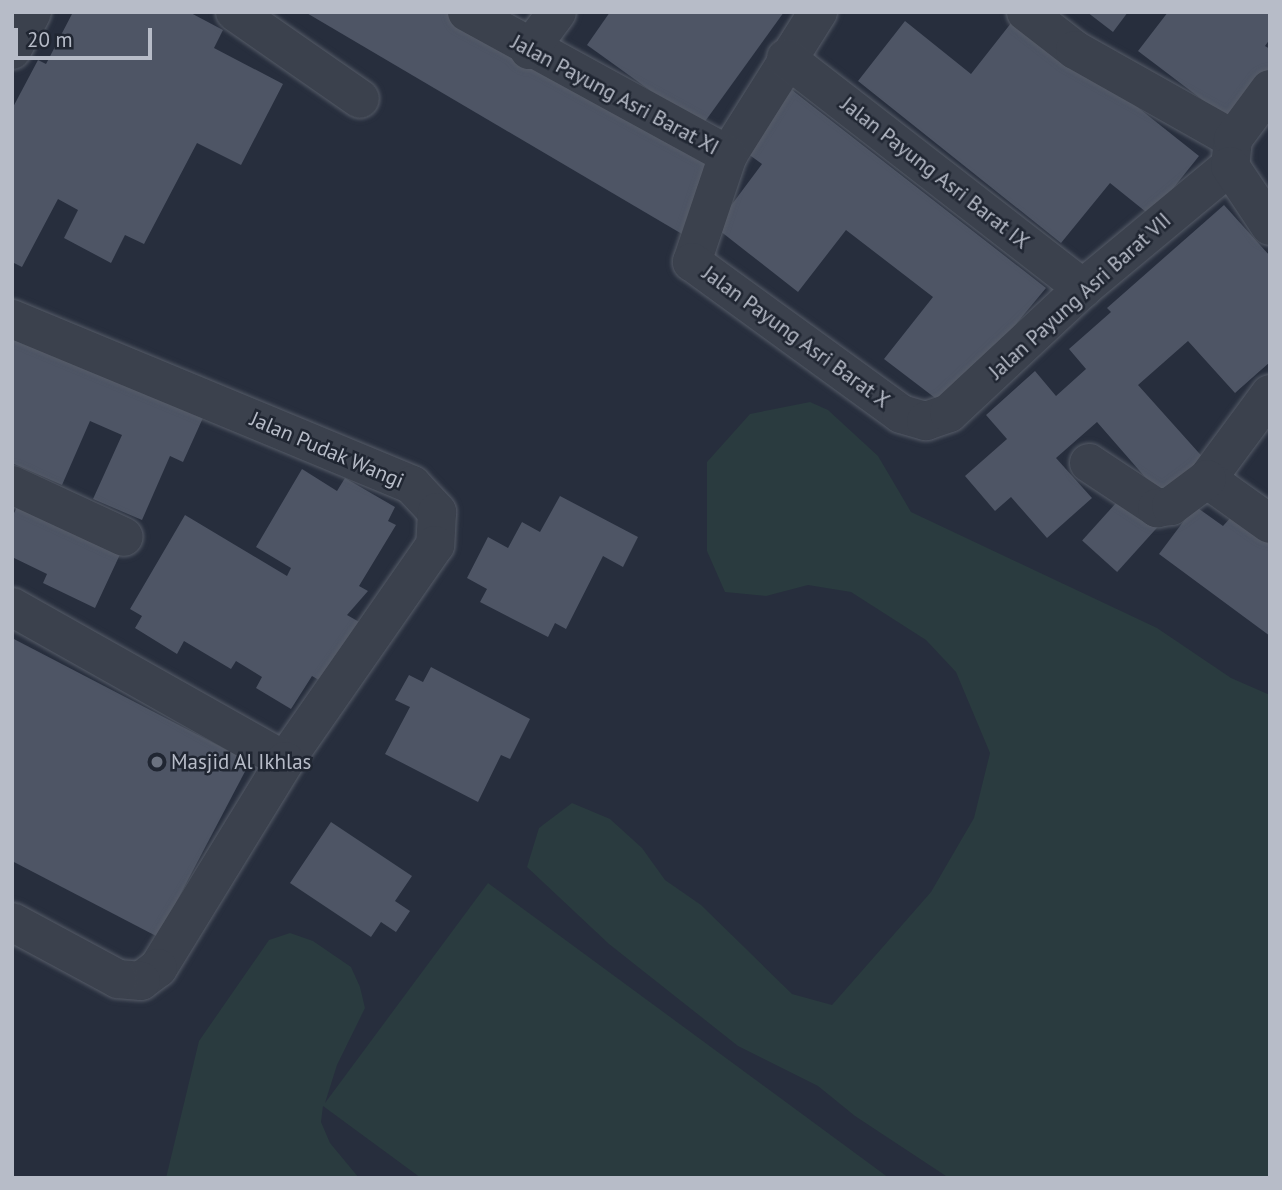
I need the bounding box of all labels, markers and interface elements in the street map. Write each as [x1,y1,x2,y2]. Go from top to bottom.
scale bar [18,14,156,58]
text: 20 m [27,26,73,53]
street label: Jalan Payung Asri Barat XI [506,29,724,161]
street label: Jalan Payung Asri Barat IX [836,91,1034,255]
street label: Jalan Payung Asri Barat VII [983,207,1177,385]
street label: Jalan Payung Asri Barat X [697,260,895,414]
street label: Jalan Pudak Wangi [246,406,408,494]
place label: Masjid Al Ikhlas [171,749,312,775]
marker: Masjid Al Ikhlas [149,754,165,770]

